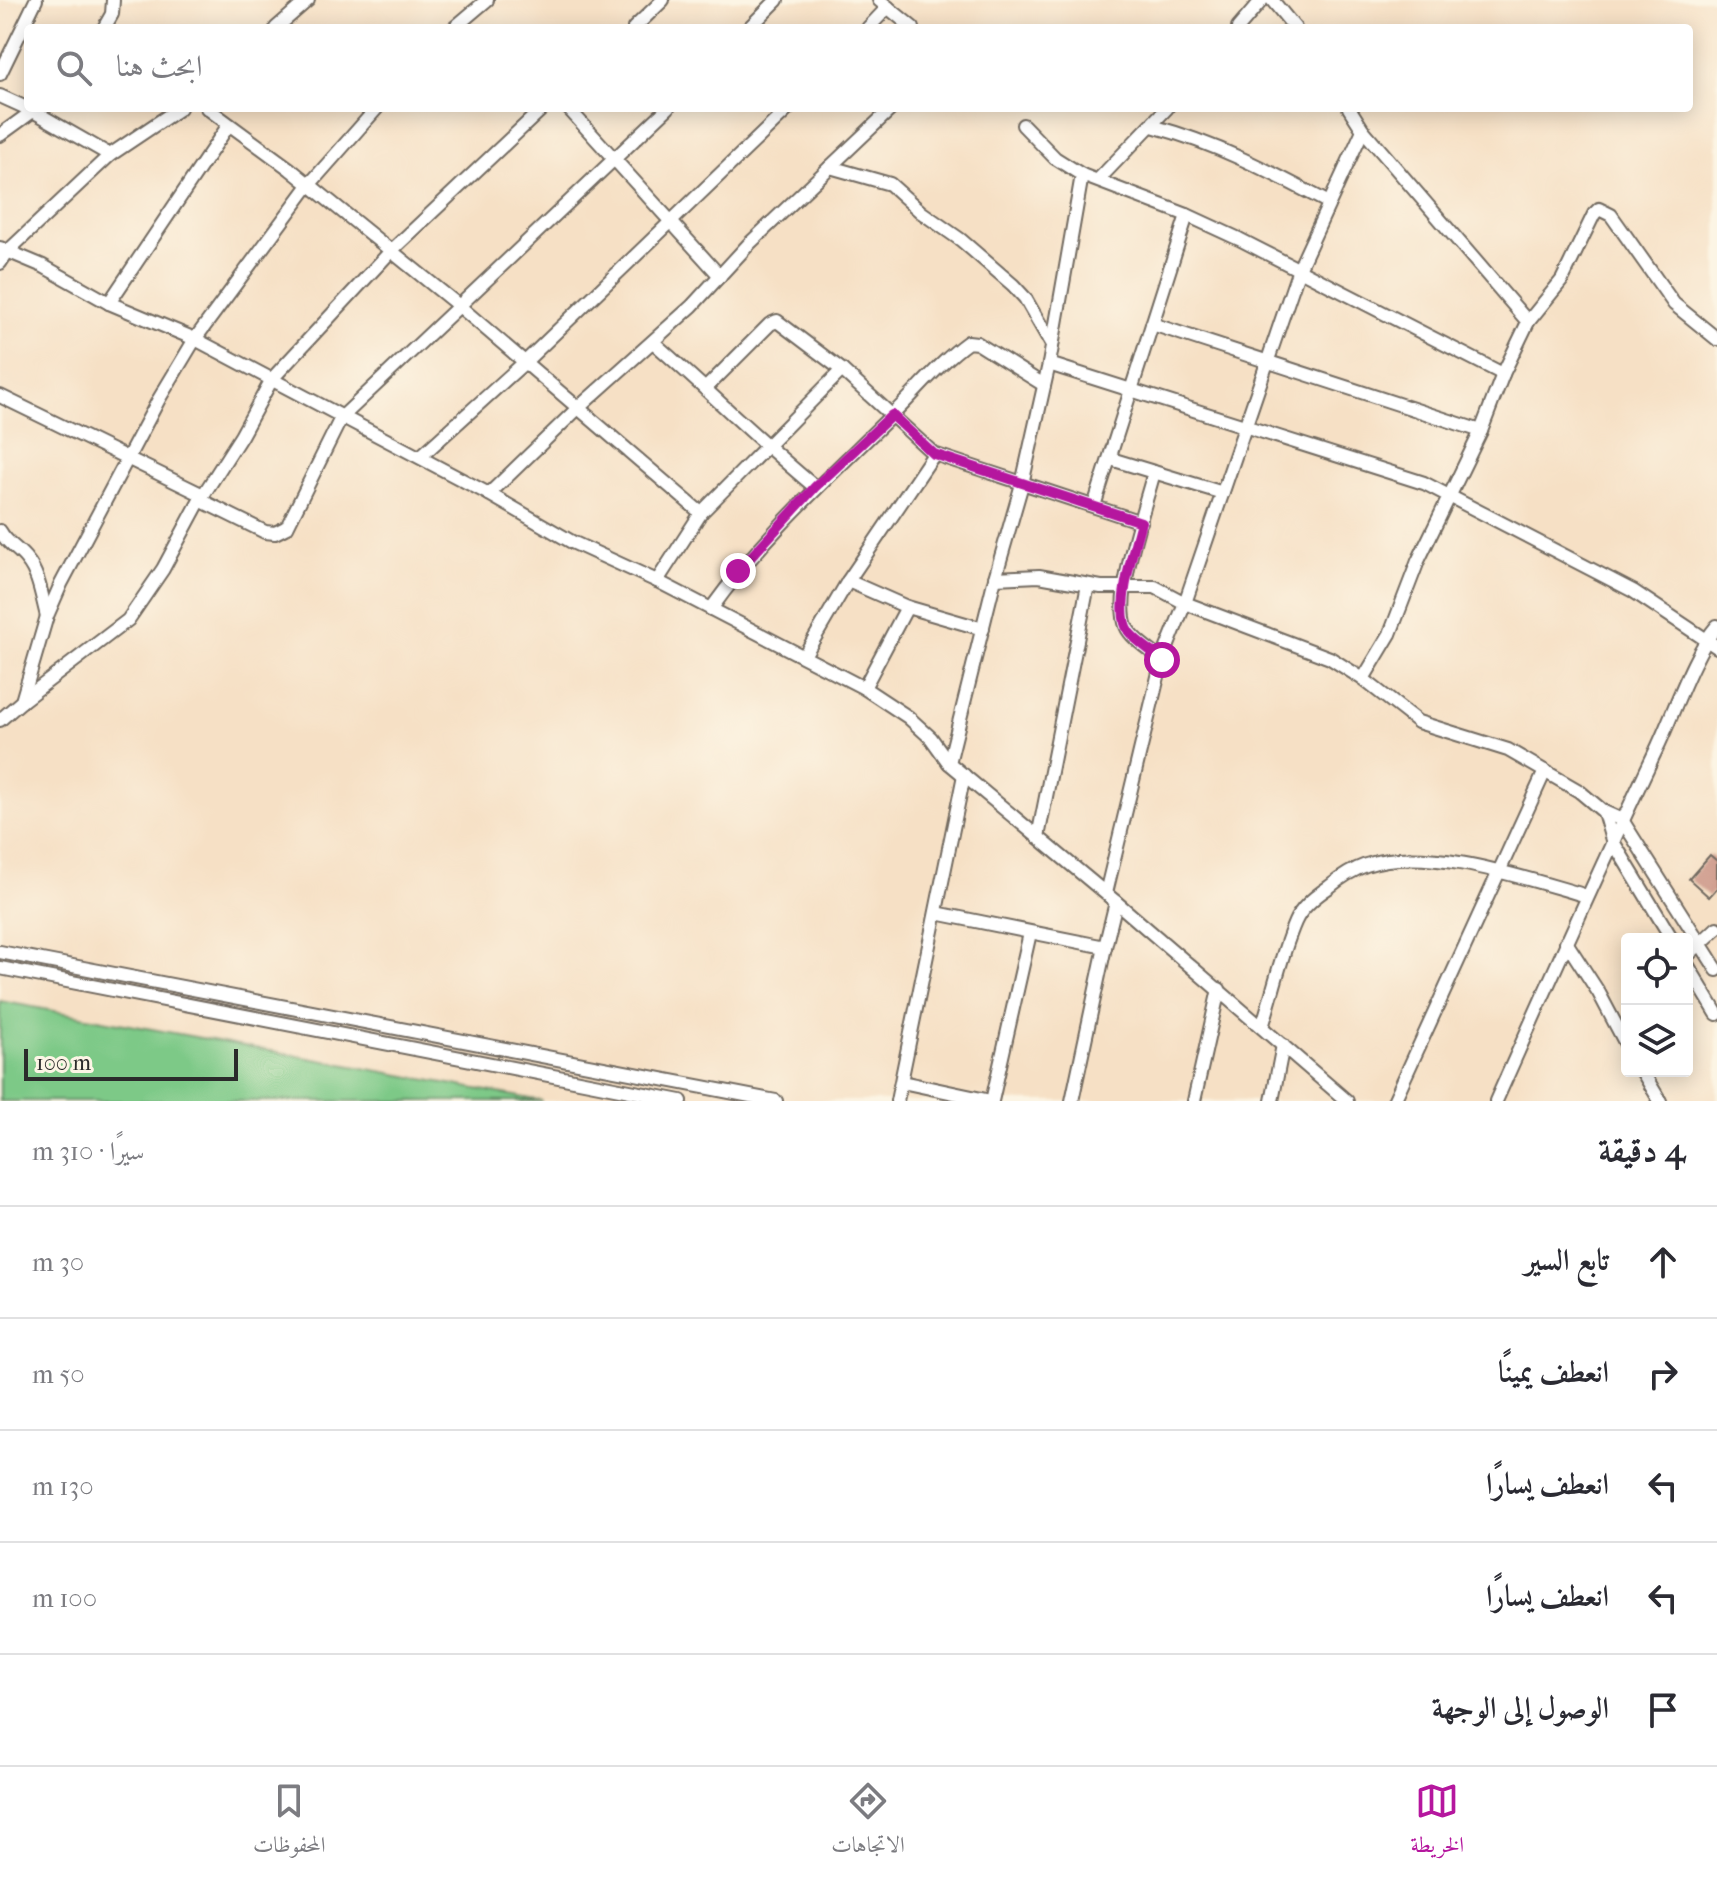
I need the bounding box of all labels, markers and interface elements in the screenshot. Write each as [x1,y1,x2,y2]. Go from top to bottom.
search box [24,24,1693,112]
icon: search [52,46,96,90]
text: ابحث هنا [116,49,202,84]
route end [720,553,756,589]
route start [1144,642,1180,678]
map controls [1621,933,1693,1077]
button: locate [1621,933,1693,1005]
button: layers [1621,1005,1693,1077]
scale bar [24,1045,238,1081]
text: 100 m [36,1050,91,1076]
text: 4 دقيقة [1598,1130,1685,1170]
text: سيرًا · 310 m [32,1136,144,1167]
icon: ahead [1641,1240,1685,1284]
text: تابع السير [1524,1243,1609,1278]
text: 30 m [32,1247,84,1278]
icon: right [1641,1352,1685,1396]
text: انعطف يمينًا [1498,1355,1609,1390]
text: 50 m [32,1359,85,1390]
icon: left [1641,1464,1685,1508]
text: انعطف يسارًا [1486,1467,1609,1502]
text: 130 m [32,1471,94,1502]
icon: left [1641,1576,1685,1620]
text: انعطف يسارًا [1486,1579,1609,1614]
text: 100 m [32,1583,97,1614]
icon: arrive [1641,1688,1685,1732]
text: الوصول إلى الوجهة [1432,1691,1609,1726]
tab: المحفوظات [253,1779,325,1866]
tab: الاتجاهات [831,1779,905,1866]
tab: الخريطة [1411,1779,1464,1866]

